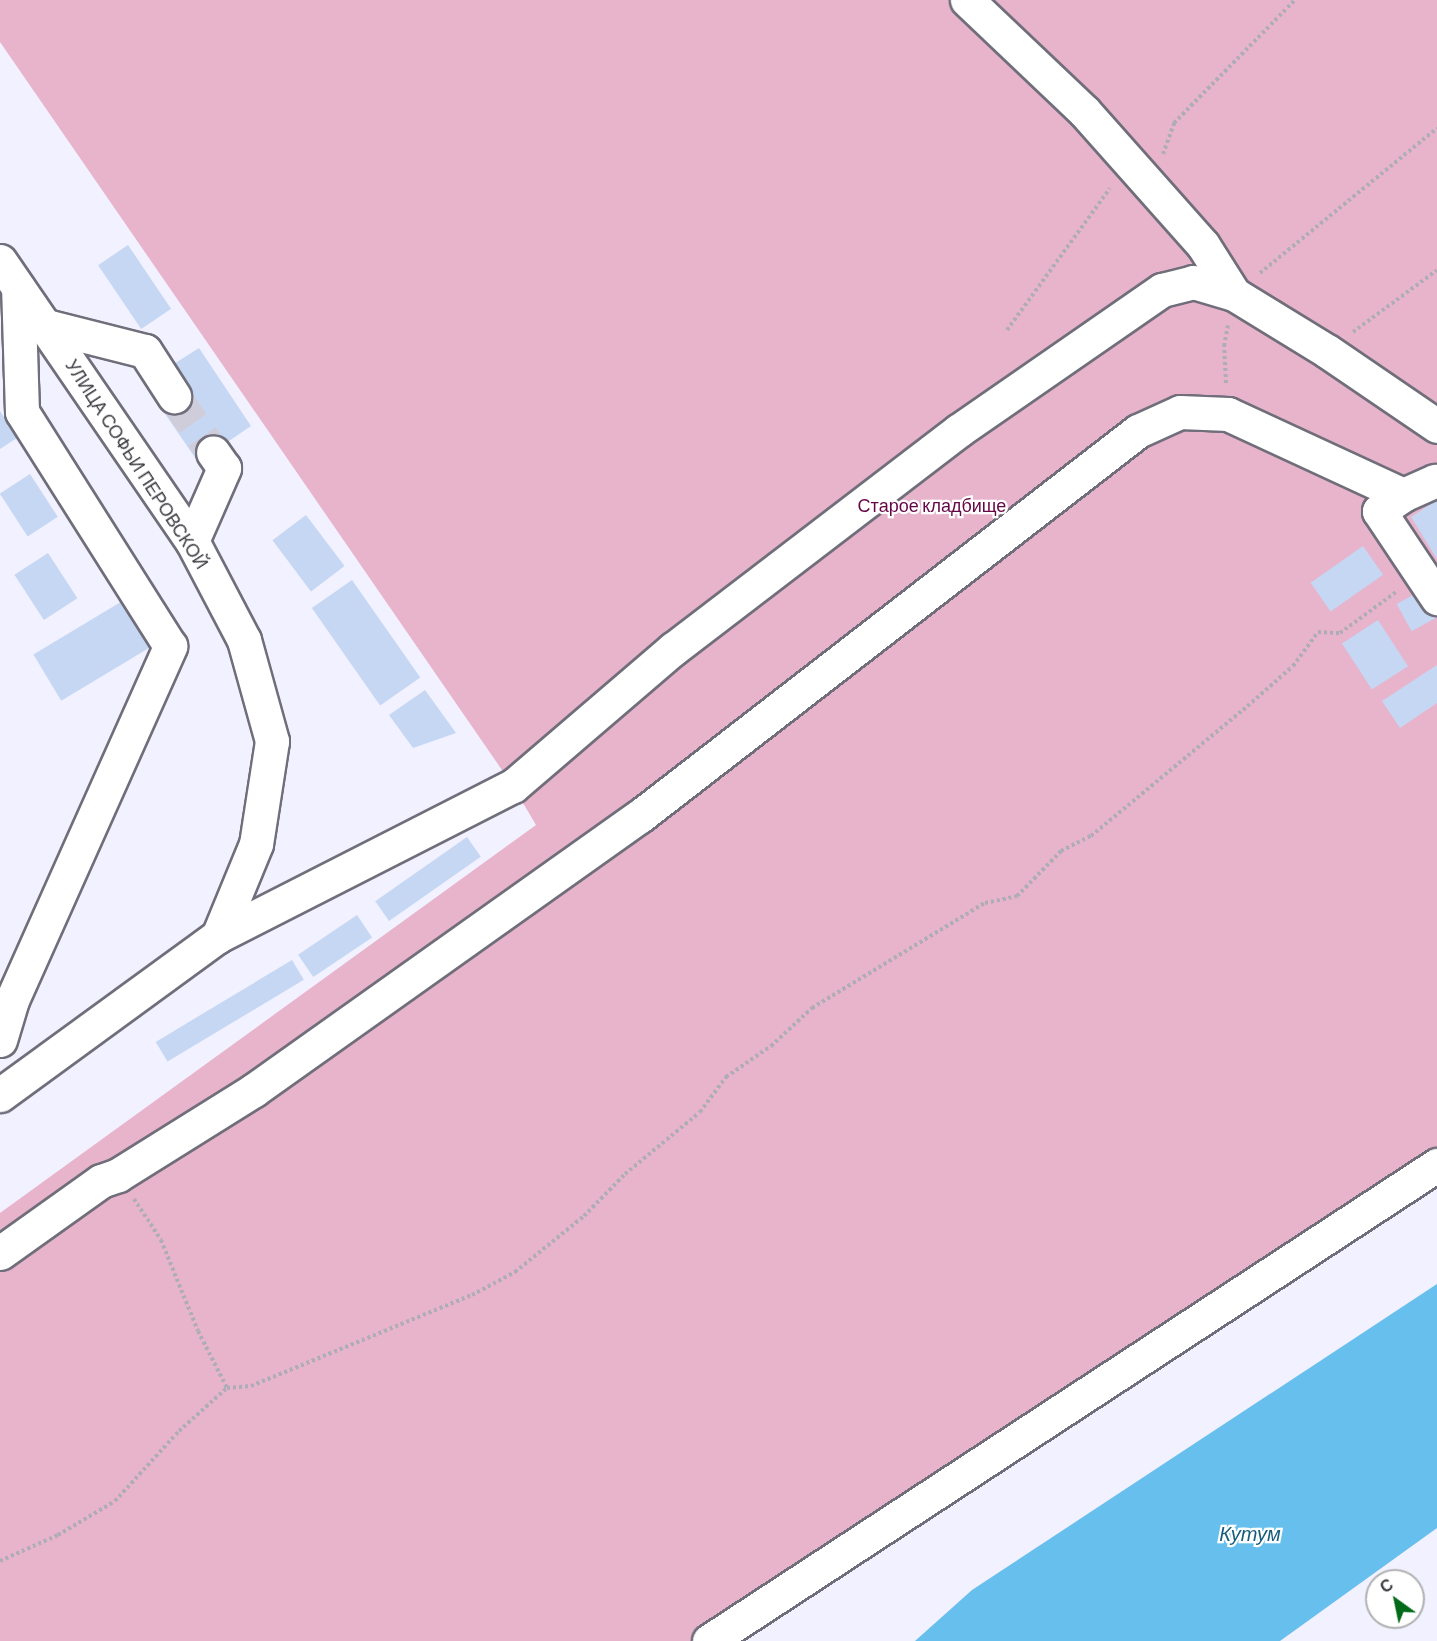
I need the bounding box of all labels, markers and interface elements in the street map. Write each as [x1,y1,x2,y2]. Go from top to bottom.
street label: УЛИЦА СОФЬИ ПЕРОВСКОЙ [61,355,213,573]
park label: Старое кладбище [858,494,1006,516]
water label: Кутум [1219,1521,1281,1545]
north arrow [1365,1569,1425,1629]
text: С [1376,1574,1396,1596]

